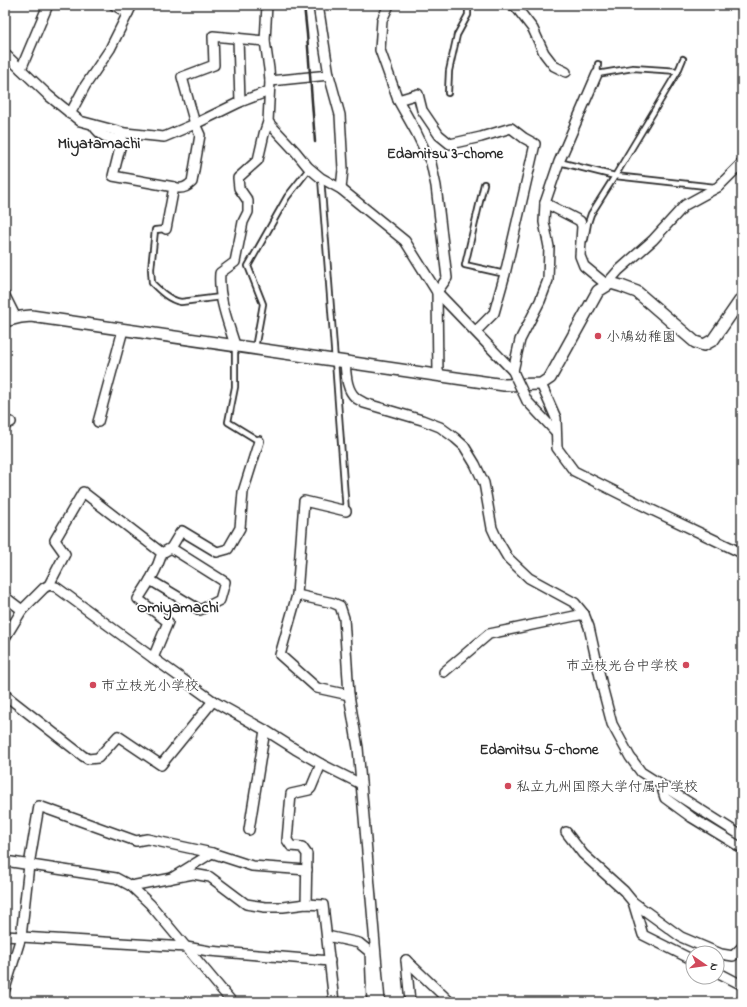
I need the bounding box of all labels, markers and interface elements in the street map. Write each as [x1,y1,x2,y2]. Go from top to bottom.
district label: Miyatamachi [58,132,141,157]
district label: Edamitsu 3-chome [387,143,505,165]
place label: 小鳩幼稚園 [606,327,676,348]
marker: 小鳩幼稚園 [593,331,603,341]
district label: Omiyamachi [137,596,219,621]
place label: 市立枝光台中学校 [566,656,678,677]
marker: 市立枝光台中学校 [681,660,691,670]
place label: 市立枝光小学校 [101,676,199,697]
marker: 市立枝光小学校 [88,680,98,690]
district label: Edamitsu 5-chome [479,739,600,761]
place label: 私立九州国際大学付属中学校 [516,777,698,798]
marker: 私立九州国際大学付属中学校 [503,781,513,791]
north arrow [685,945,725,985]
text: N [705,962,722,972]

